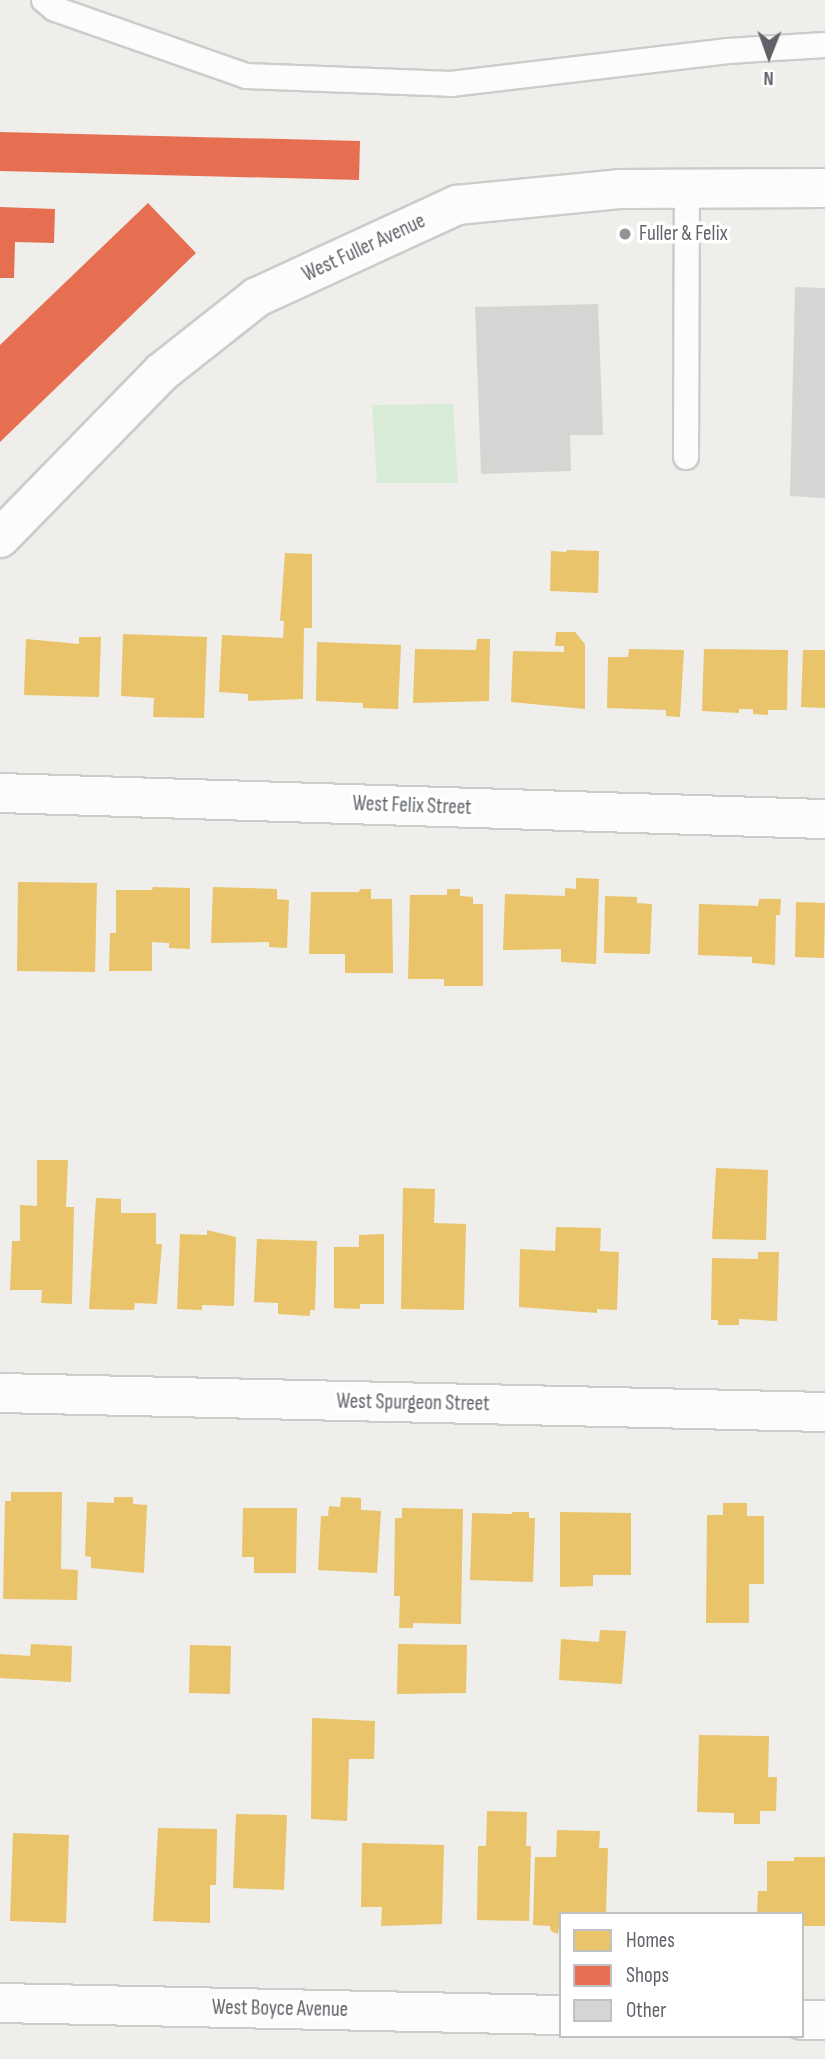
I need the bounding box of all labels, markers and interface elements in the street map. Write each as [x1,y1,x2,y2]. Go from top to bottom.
north arrow [734,21,804,91]
text: N [763,66,774,89]
street label: West Fuller Avenue [299,209,429,287]
place label: Fuller & Felix [639,221,728,247]
marker: Fuller & Felix [617,226,633,242]
street label: West Felix Street [352,791,472,821]
street label: West Spurgeon Street [336,1389,490,1417]
legend [559,1912,804,2038]
text: Homes [626,1928,675,1953]
text: Shops [626,1963,669,1988]
street label: West Boyce Avenue [212,1995,348,2023]
text: Other [626,1998,666,2023]

